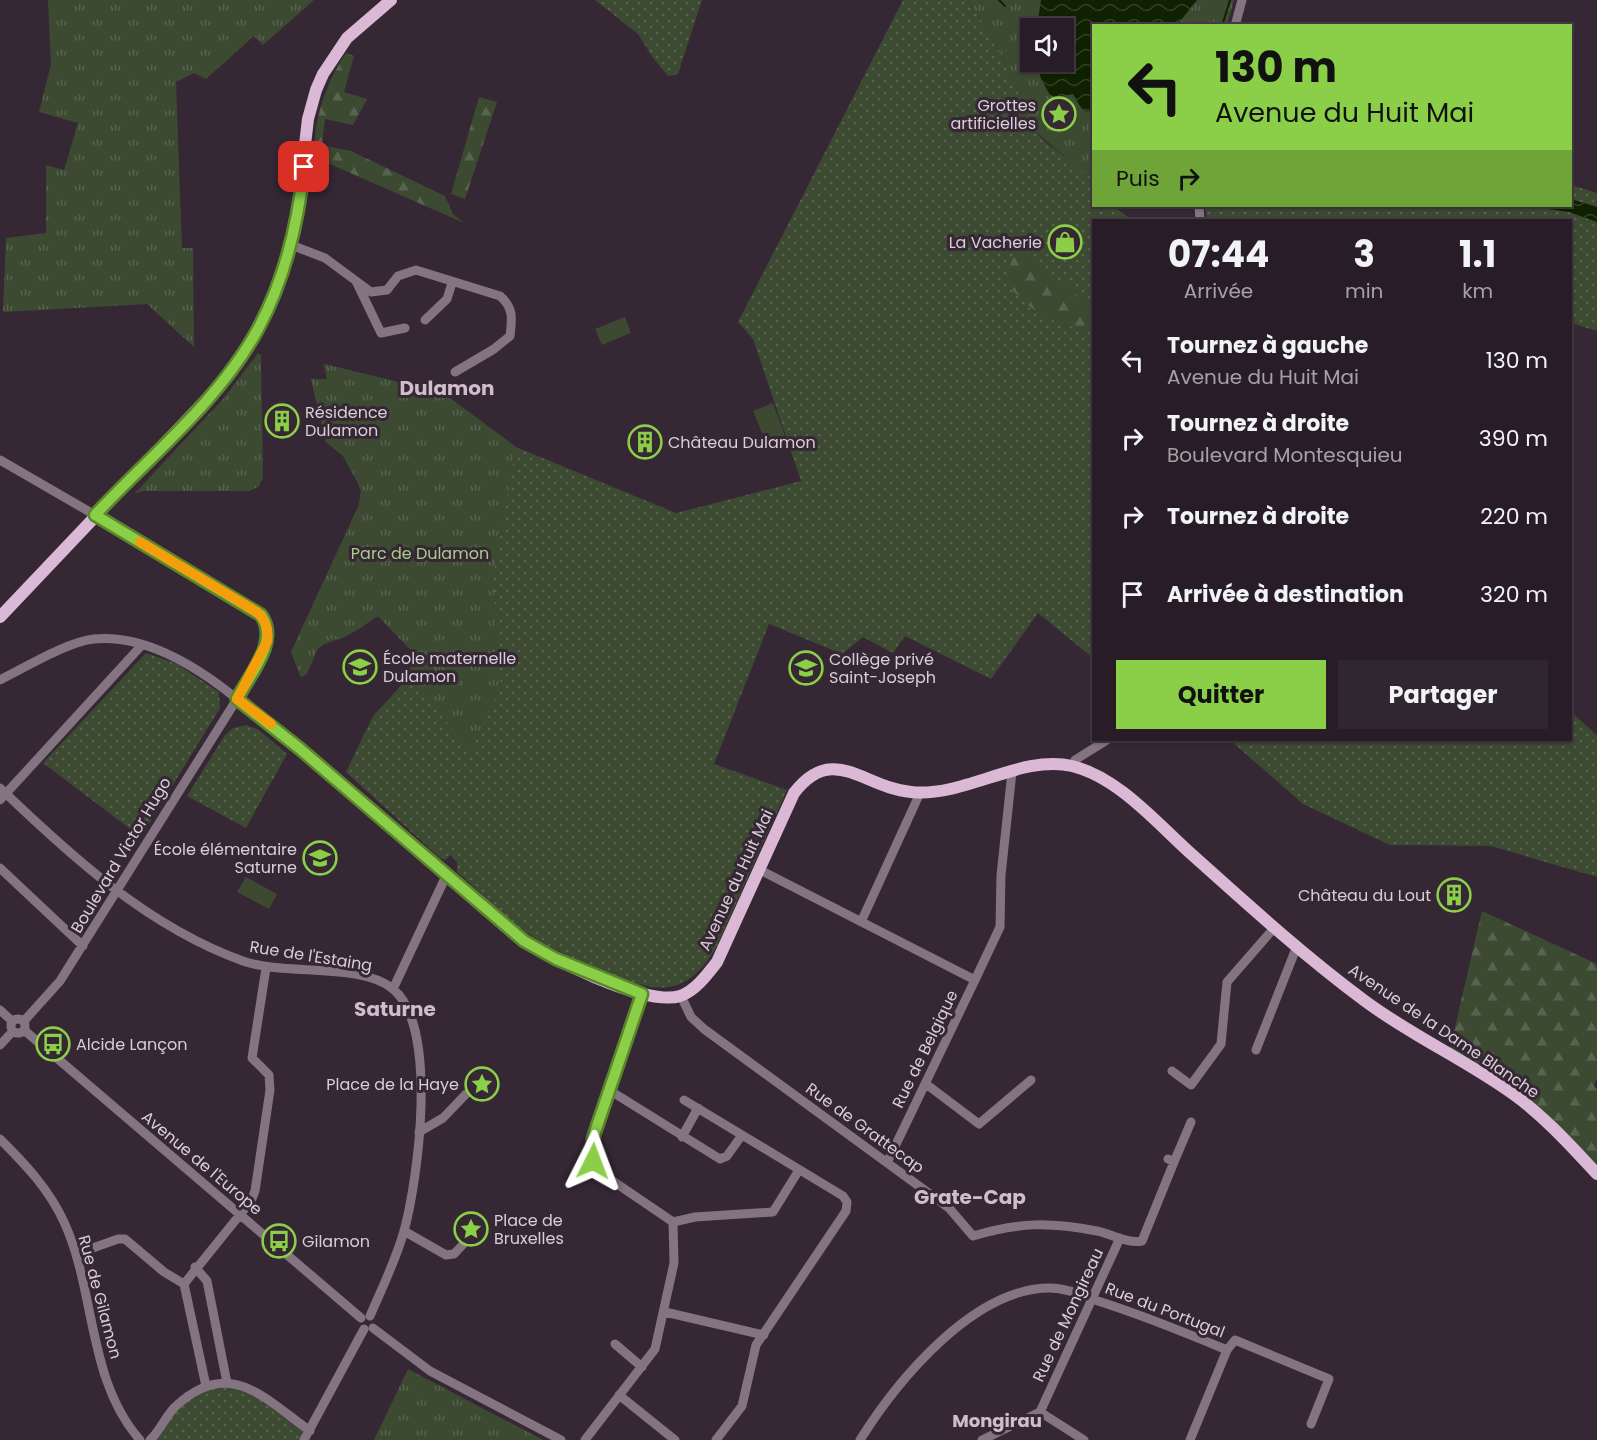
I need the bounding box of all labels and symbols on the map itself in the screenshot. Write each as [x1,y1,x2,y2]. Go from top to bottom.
place label: Grottes artificielles [951,94,1036,135]
place icon: Grottes artificielles [1041,96,1077,132]
pin [278,141,329,192]
shop icon: La Vacherie [1047,224,1083,260]
place label: La Vacherie [949,231,1042,254]
district label: Dulamon [400,374,494,402]
place label: Résidence Dulamon [305,401,388,442]
building icon: Résidence Dulamon [264,403,300,439]
building icon: Château Dulamon [627,424,663,460]
place label: Château Dulamon [668,431,816,454]
park label: Parc de Dulamon [351,542,489,565]
place label: École maternelle Dulamon [383,647,516,688]
place label: Collège privé Saint-Joseph [829,648,936,689]
school or university icon: École maternelle Dulamon [342,649,378,685]
school or university icon: Collège privé Saint-Joseph [788,650,824,686]
street label: Boulevard Victor Hugo [65,773,177,937]
street label: Avenue du Huit Mai [693,806,779,954]
place label: École élémentaire Saturne [154,838,297,879]
school or university icon: École élémentaire Saturne [302,840,338,876]
building icon: Château du Lout [1436,877,1472,913]
place label: Château du Lout [1298,884,1431,907]
street label: Rue de l'Estaing [248,935,374,977]
street label: Avenue de la Dame Blanche [1344,958,1544,1104]
street label: Rue de Belgique [886,986,964,1112]
district label: Saturne [354,995,436,1023]
bus stop icon: Alcide Lançon [35,1026,71,1062]
place label: Alcide Lançon [76,1033,188,1056]
place icon: Place de la Haye [464,1066,500,1102]
place label: Place de la Haye [326,1073,459,1096]
street label: Rue de Grattecap [801,1077,929,1179]
street label: Avenue de l'Europe [137,1106,267,1220]
position arrow [561,1129,625,1193]
district label: Grate-Cap [914,1183,1026,1211]
place label: Place de Bruxelles [494,1209,564,1250]
place icon: Place de Bruxelles [453,1211,489,1247]
bus stop icon: Gilamon [261,1223,297,1259]
place label: Gilamon [302,1230,370,1253]
street label: Rue de Gilamon [72,1233,128,1361]
street label: Rue de Mongireau [1027,1244,1109,1386]
street label: Rue du Portugal [1102,1277,1228,1343]
district label: Mongirau [952,1408,1042,1433]

